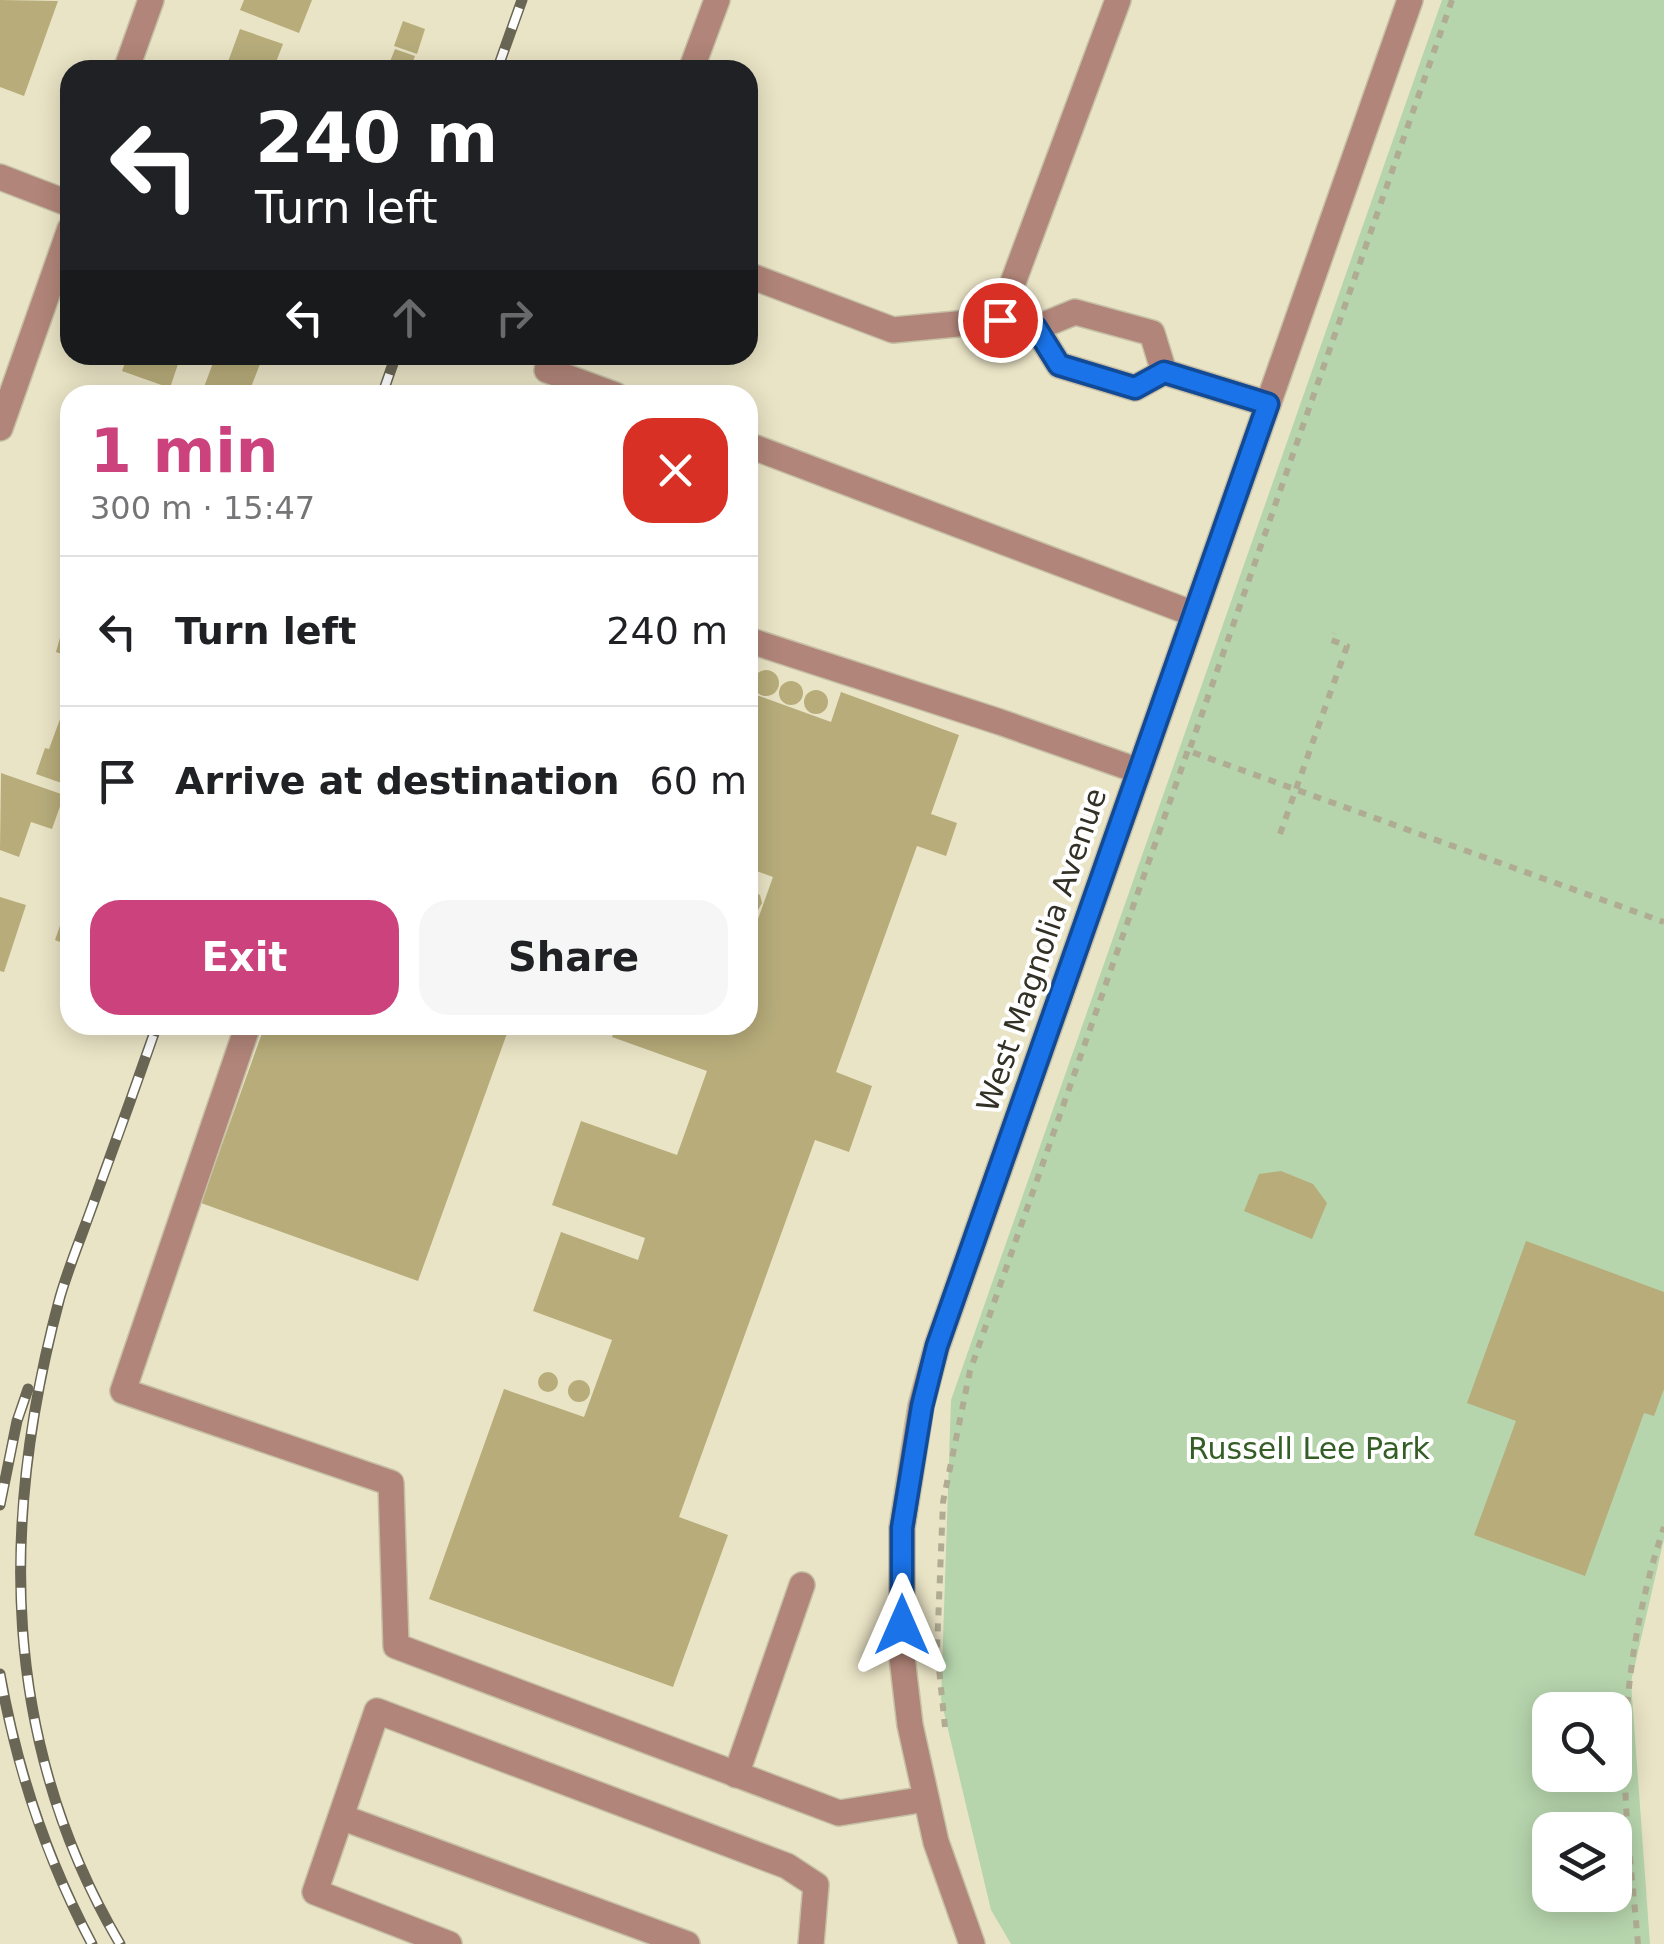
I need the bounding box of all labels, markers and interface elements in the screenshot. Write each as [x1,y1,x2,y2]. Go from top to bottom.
text: 240 m [255,97,498,179]
icon: left [90,100,220,230]
text: Turn left [255,181,438,234]
pin [958,278,1043,363]
icon: left [277,290,332,345]
icon: ahead [382,290,437,345]
icon: right [487,290,542,345]
icon: arrive [973,293,1028,348]
text: 1 min [90,416,278,486]
button: close [623,418,728,523]
text: 300 m · 15:47 [90,489,315,527]
icon: left [90,604,145,659]
text: Turn left [175,609,356,653]
text: 240 m [606,609,728,653]
icon: arrive [90,754,145,809]
text: Arrive at destination [175,759,620,803]
text: 60 m [650,759,747,803]
street label: West Magnolia Avenue [970,783,1113,1116]
button: Exit [90,900,399,1015]
button: Share [419,900,728,1015]
park label: Russell Lee Park [1188,1431,1431,1466]
position arrow [850,1573,954,1677]
map controls [1532,1692,1632,1912]
button: search [1532,1692,1632,1792]
button: layers [1532,1812,1632,1912]

